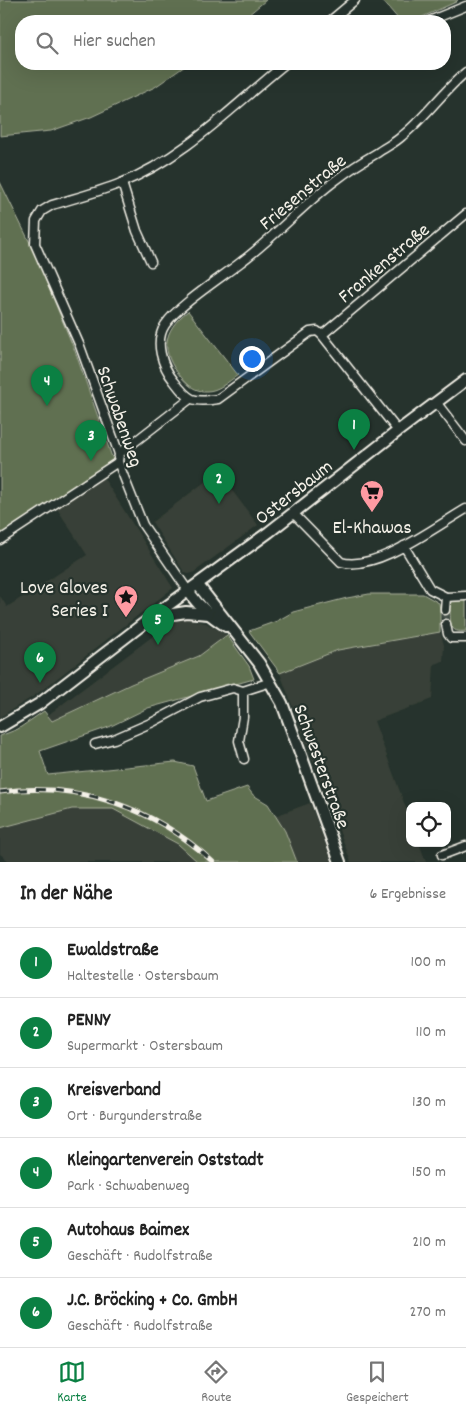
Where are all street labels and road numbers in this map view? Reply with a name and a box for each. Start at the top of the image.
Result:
street label: Friesenstraße [254,148,354,238]
street label: Frankenstraße [333,217,437,311]
street label: Schwabenweg [88,363,149,471]
street label: Ostersbaum [250,454,340,533]
street label: Schwesterstraße [285,701,356,833]

